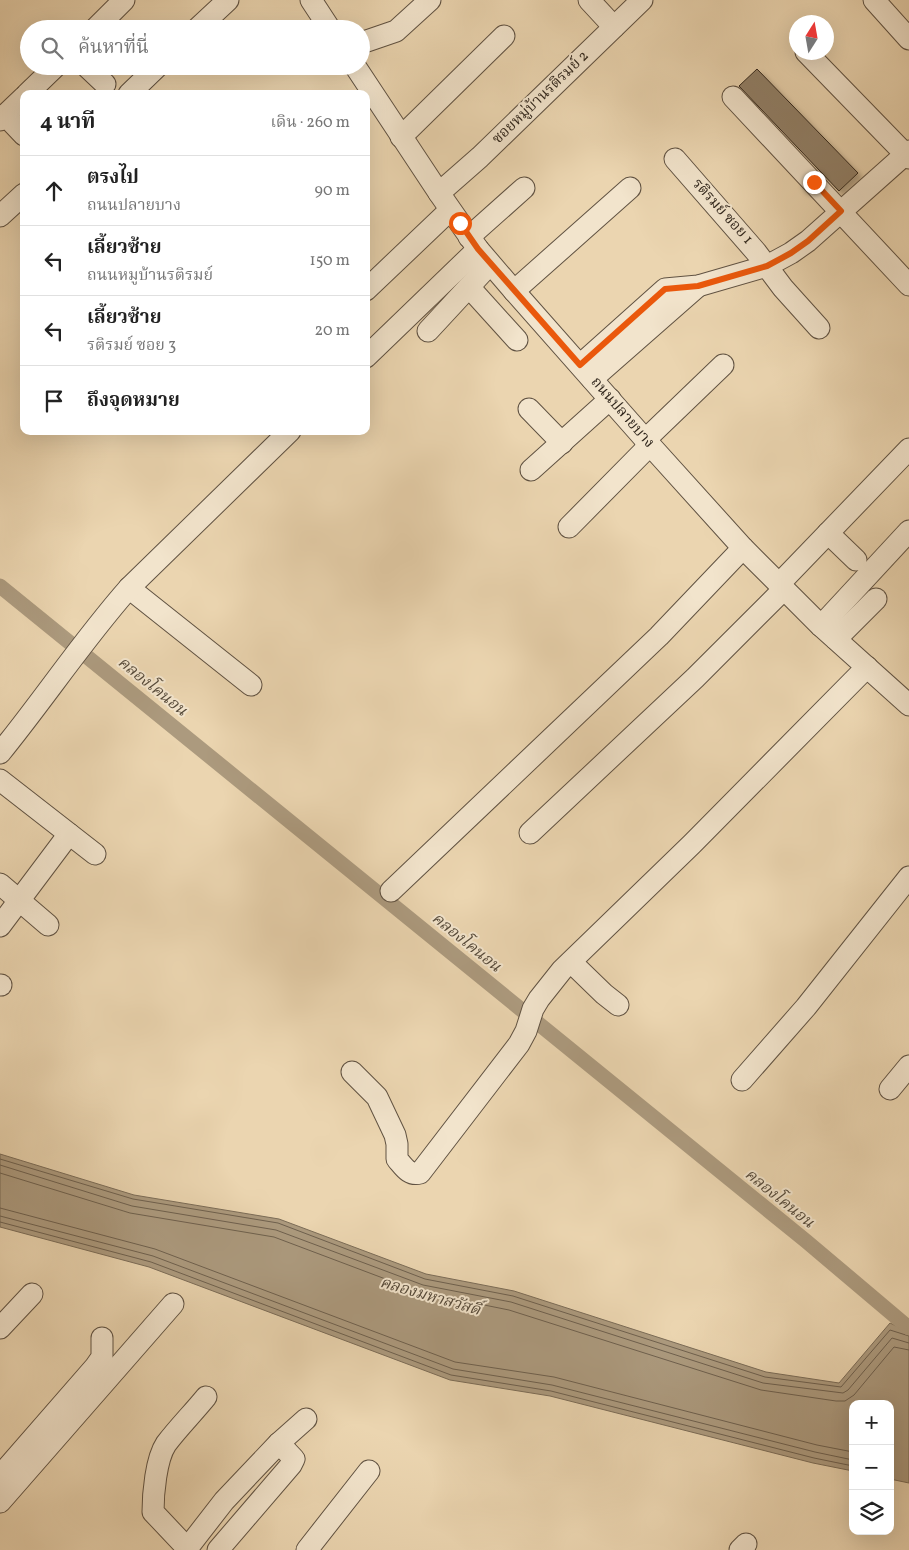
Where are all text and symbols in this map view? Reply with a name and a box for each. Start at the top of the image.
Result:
north arrow [789,15,834,60]
search box [20,20,370,75]
icon: search [38,34,66,62]
text: ค้นหาที่นี่ [78,35,149,61]
street label: ซอยหมู่บ้านรติรมย์ 2 [487,46,594,150]
text: 4 นาที [40,108,95,137]
text: เดิน · 260 m [271,112,350,134]
text: ตรงไป [87,165,139,191]
route end [803,171,826,194]
street label: รติรมย์ ซอย 1 [687,174,758,249]
icon: ahead [40,177,68,205]
text: 90 m [314,180,350,202]
text: ถนนปลายบาง [87,195,181,217]
route start [449,212,472,235]
text: เลี้ยวซ้าย [87,235,161,261]
icon: left [40,247,68,275]
text: 150 m [309,250,350,272]
text: ถนนหมูบ้านรติรมย์ [87,265,213,287]
text: เลี้ยวซ้าย [87,305,161,331]
icon: left [40,317,68,345]
text: 20 m [315,320,350,342]
text: รติรมย์ ซอย 3 [87,335,176,357]
street label: ถนนปลายบาง [585,373,659,453]
icon: arrive [40,387,68,415]
text: ถึงจุดหมาย [87,388,180,414]
water label: คลองโคนอน [113,651,193,722]
water label: คลองโคนอน [427,907,507,978]
water label: คลองโคนอน [740,1163,820,1234]
water label: คลองมหาสวัสดิ์ [377,1271,488,1323]
map controls [849,1400,894,1535]
button: + [849,1400,894,1445]
button: − [849,1445,894,1490]
button: layers [849,1490,894,1535]

